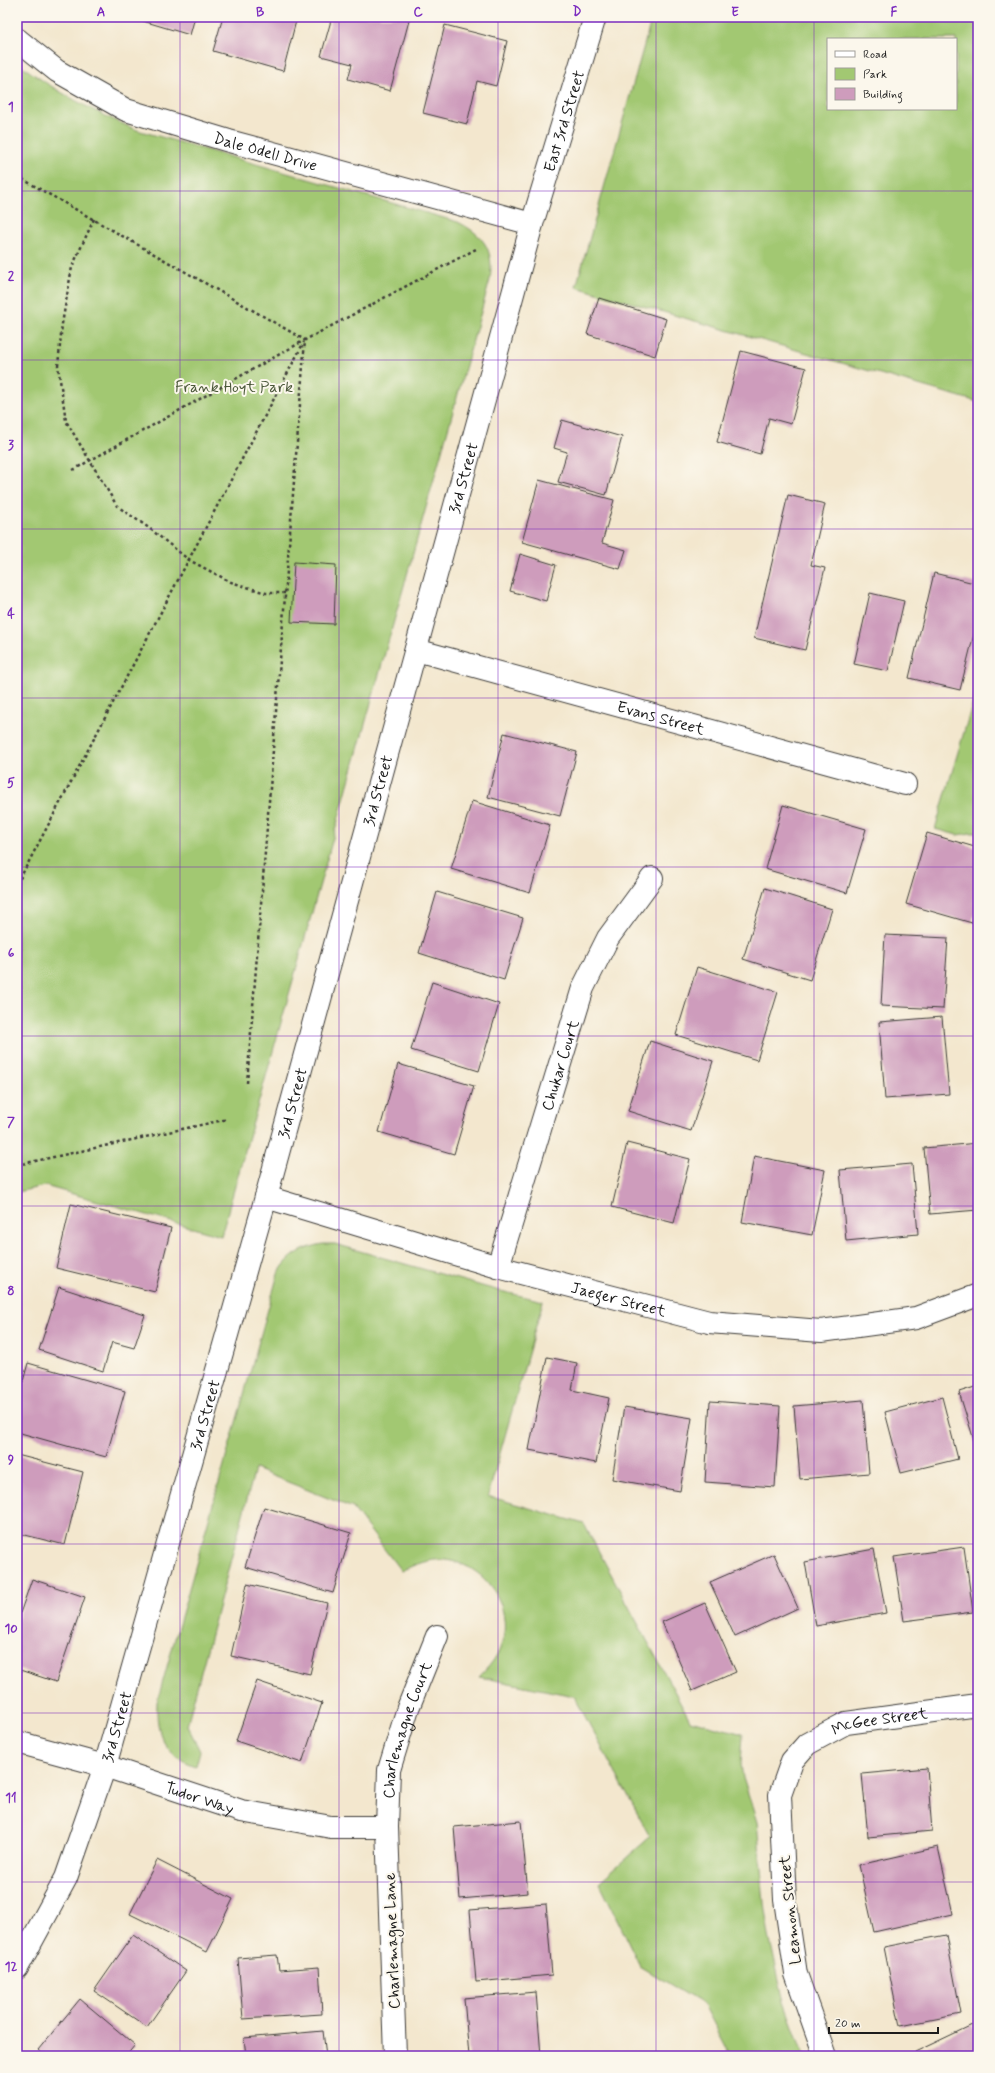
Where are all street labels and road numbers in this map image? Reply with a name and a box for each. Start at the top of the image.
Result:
street label: East 3rd Street [539,67,590,175]
street label: Dale Odell Drive [211,128,320,177]
street label: 3rd Street [444,440,484,516]
street label: Evans Street [614,697,707,741]
street label: 3rd Street [359,752,398,829]
street label: Chukar Court [537,1017,585,1114]
street label: 3rd Street [273,1065,313,1141]
street label: Jaeger Street [568,1277,669,1322]
street label: 3rd Street [186,1377,226,1453]
street label: Charlemagne Court [379,1658,438,1799]
street label: 3rd Street [98,1689,138,1765]
street label: McGee Street [828,1703,929,1741]
street label: Tudor Way [162,1778,237,1820]
street label: Leamon Street [774,1854,807,1965]
street label: Charlemagne Lane [380,1872,406,2010]

